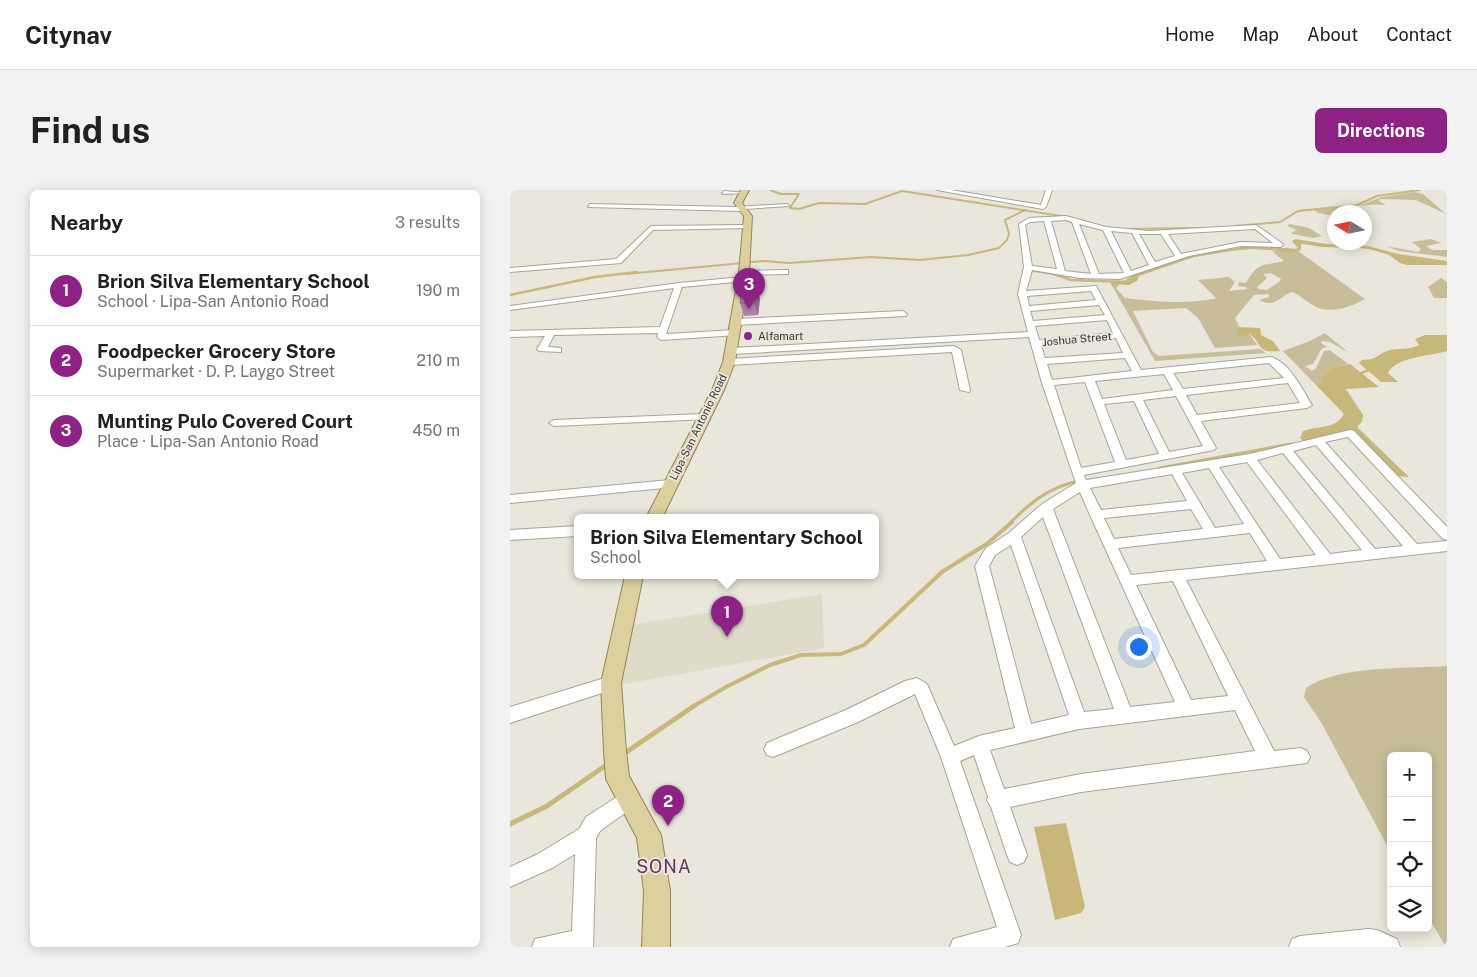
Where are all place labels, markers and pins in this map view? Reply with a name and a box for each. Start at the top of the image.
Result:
pin: 3 [733,268,765,309]
marker: Alfamart [742,330,754,342]
place label: Alfamart [758,330,803,342]
pin: 1 [711,596,743,637]
pin: 2 [652,785,684,826]

